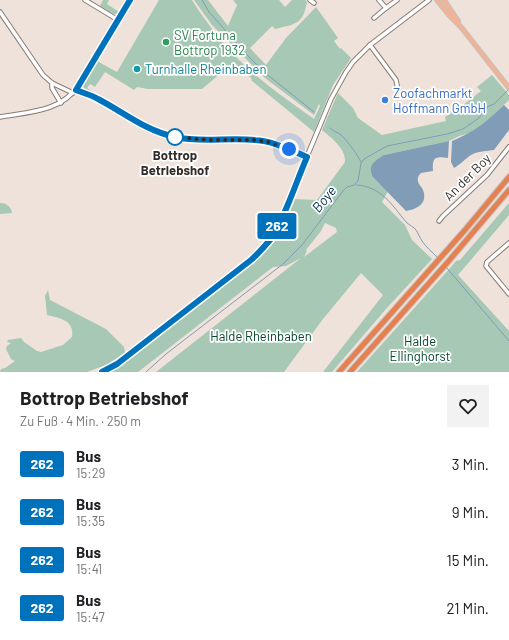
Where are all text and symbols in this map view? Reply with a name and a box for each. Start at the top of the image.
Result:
place label: SV Fortuna Bottrop 1932 [174,27,245,58]
marker: SV Fortuna Bottrop 1932 [161,37,171,47]
place label: Turnhalle Rheinbaben [145,61,267,77]
marker: Turnhalle Rheinbaben [132,64,142,74]
place label: Zoofachmarkt Hoffmann GmbH [393,85,486,116]
marker: Zoofachmarkt Hoffmann GmbH [380,95,390,105]
marker: Bottrop Betriebshof [166,128,184,146]
your location [279,139,299,159]
place label: Bottrop Betriebshof [141,147,209,178]
street label: An der Boy [440,150,494,204]
water label: Boye [308,182,339,215]
line badge: 262 [254,213,300,239]
text: 262 [265,217,289,234]
park label: Halde Rheinbaben [210,328,312,344]
park label: Halde Ellinghorst [390,333,450,364]
button: heart [447,385,489,427]
text: Bottrop Betriebshof [20,386,189,409]
text: Zu Fuß · 4 Min. · 250 m [20,413,141,429]
text: Bus [76,447,101,465]
text: 262 [30,455,54,472]
text: 3 Min. [452,455,489,473]
text: 15:29 [76,465,105,481]
text: Bus [76,495,101,513]
text: 262 [30,503,54,520]
text: 9 Min. [452,503,489,521]
text: 15:35 [76,513,105,529]
text: Bus [76,543,101,561]
text: 262 [30,551,54,568]
text: 15 Min. [447,551,489,569]
text: 15:41 [76,561,102,577]
text: Bus [76,591,101,609]
text: 262 [30,599,54,616]
text: 21 Min. [446,599,489,617]
text: 15:47 [76,609,105,625]

